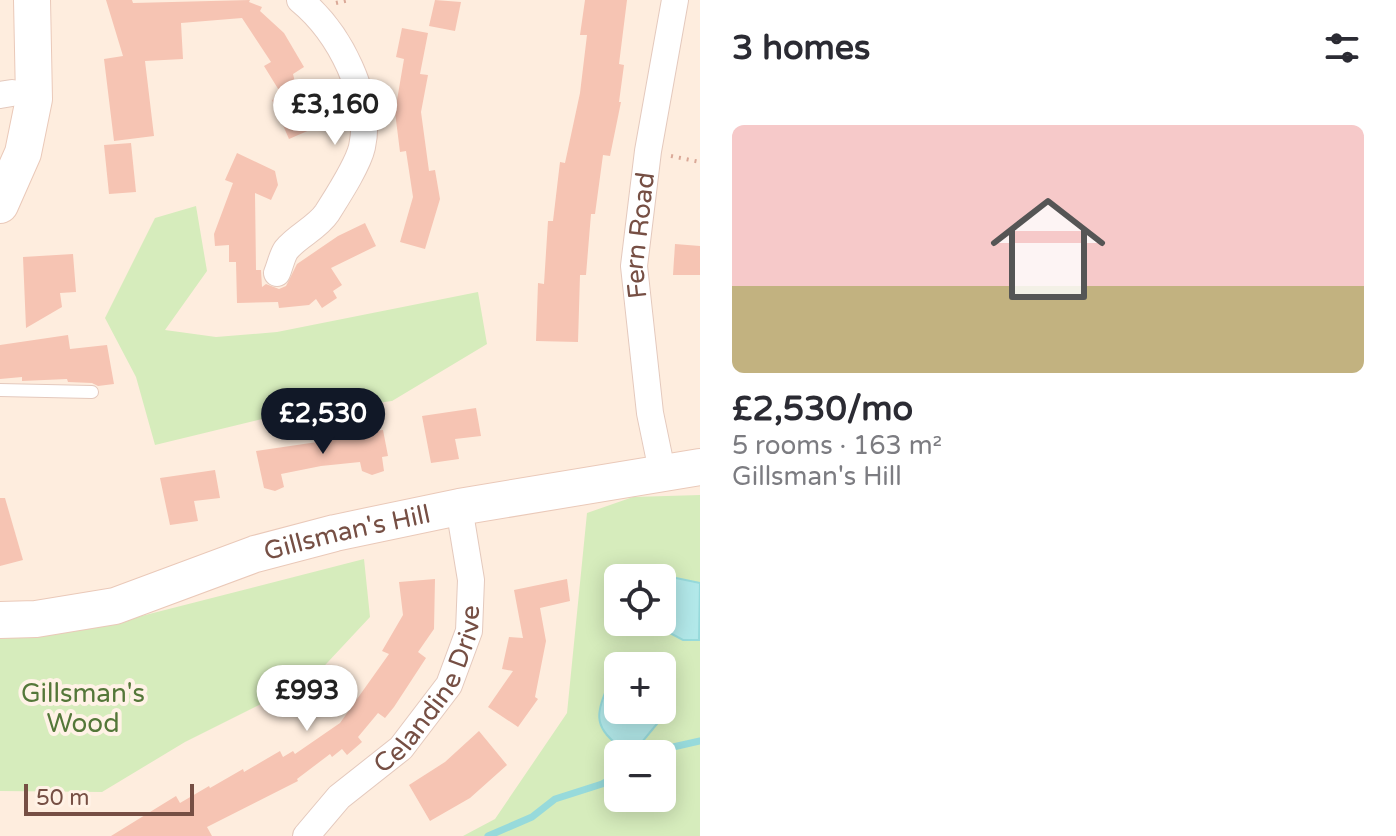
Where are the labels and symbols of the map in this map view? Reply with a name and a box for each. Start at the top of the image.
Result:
pin: £3,160 [270,79,400,147]
street label: Fern Road [618,170,661,300]
pin: £2,530 [258,388,388,456]
street label: Gillsman's Hill [260,498,433,567]
street label: Celandine Drive [367,605,486,779]
pin: £993 [260,665,354,733]
park label: Gillsman's Wood [21,678,145,739]
scale bar [24,780,194,816]

